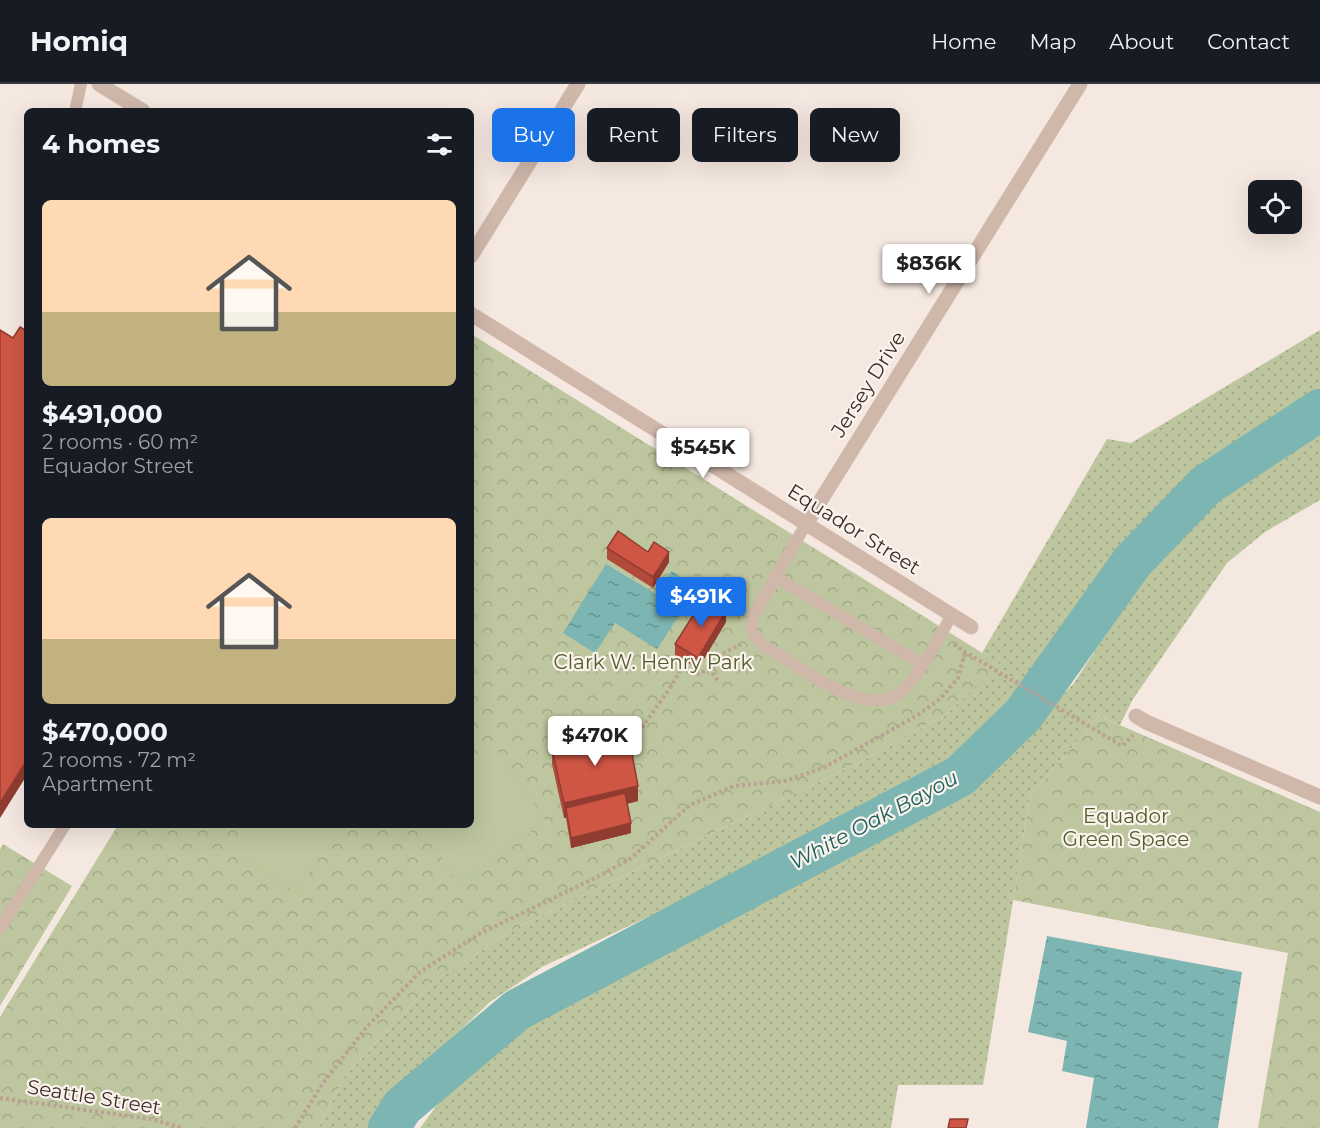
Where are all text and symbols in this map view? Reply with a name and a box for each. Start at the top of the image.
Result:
text: Homiq [30,24,128,58]
text: Home [931,29,996,54]
text: Map [1029,29,1076,54]
text: About [1109,29,1174,54]
text: Contact [1207,29,1290,54]
chip: Buy [492,108,575,162]
chip: Rent [587,108,680,162]
chip: Filters [692,108,798,162]
chip: New [810,108,900,162]
text: 4 homes [42,128,160,160]
icon: filters [423,128,456,161]
map controls [1248,180,1302,234]
button: locate [1248,180,1302,234]
icon: home [195,239,303,347]
pin: $836K [887,244,971,295]
text: $836K [896,251,962,275]
street label: Jersey Drive [825,327,910,442]
text: $491,000 [42,398,163,430]
pin: $545K [661,428,745,479]
text: 2 rooms · 60 m² [42,430,198,454]
text: $545K [670,435,736,459]
text: Equador Street [42,454,194,478]
street label: Equador Street [783,479,925,579]
icon: home [195,557,303,665]
pin: $491K [659,577,743,628]
text: $491K [670,584,732,608]
park label: Clark W. Henry Park [554,650,752,674]
text: $470,000 [42,716,168,748]
pin: $470K [553,716,637,767]
text: $470K [562,723,628,747]
text: 2 rooms · 72 m² [42,748,196,772]
water label: White Oak Bayou [785,765,962,874]
text: Apartment [42,772,153,796]
park label: Equador Green Space [1063,804,1189,851]
street label: Seattle Street [25,1075,163,1119]

